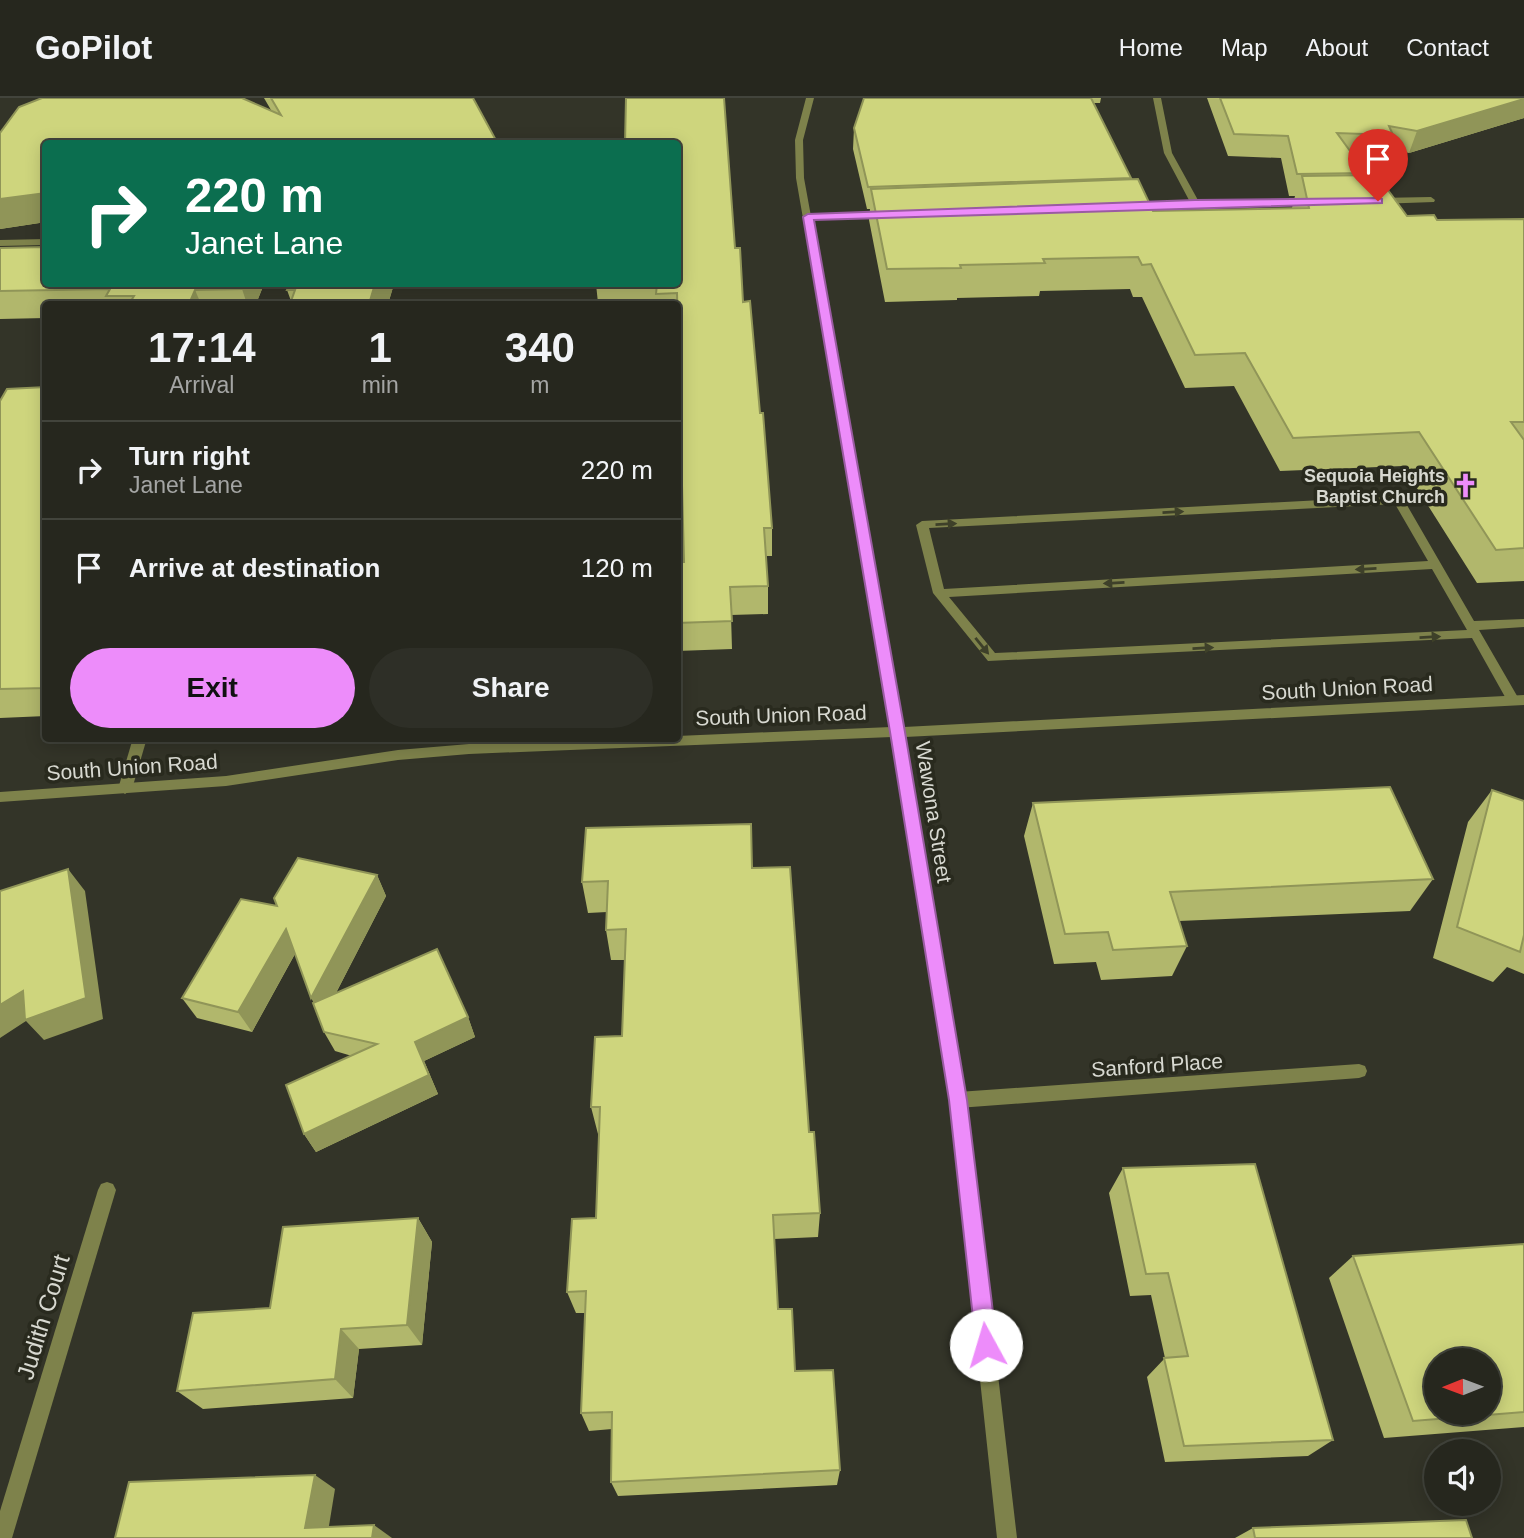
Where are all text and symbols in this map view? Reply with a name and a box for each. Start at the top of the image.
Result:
text: GoPilot [35,29,152,66]
text: Home [1119,34,1183,61]
text: Map [1221,34,1268,61]
text: About [1306,34,1368,61]
text: Contact [1406,34,1489,61]
pin [1348,129,1408,201]
icon: arrive [1359,140,1397,178]
icon: right [70,168,161,259]
text: 220 m [185,168,324,222]
text: Janet Lane [185,225,343,261]
text: 17:14 [148,324,256,371]
text: 1 [368,324,392,371]
text: 340 [505,324,575,371]
text: Arrival [169,372,234,398]
text: min [362,372,399,398]
text: m [530,372,549,398]
text: Turn right [129,441,250,471]
icon: right [70,451,108,489]
text: 220 m [581,455,653,485]
place label: Sequoia Heights Baptist Church [1304,466,1445,507]
text: Janet Lane [129,472,243,498]
church icon: Sequoia Heights Baptist Church [1451,472,1479,500]
one-way arrow [1162,506,1184,517]
one-way arrow [935,518,957,529]
icon: arrive [70,549,108,587]
text: Arrive at destination [129,553,380,583]
text: 120 m [581,553,653,583]
one-way arrow [1354,563,1376,574]
one-way arrow [1103,578,1125,589]
one-way arrow [1420,631,1442,642]
one-way arrow [974,637,989,654]
one-way arrow [1192,642,1214,653]
button: Exit [70,648,355,728]
button: Share [369,648,653,728]
street label: South Union Road [1261,672,1433,704]
street label: South Union Road [695,701,867,729]
street label: Wawona Street [911,740,957,884]
street label: South Union Road [46,750,218,784]
street label: Sanford Place [1090,1049,1224,1081]
street label: Judith Court [11,1251,75,1383]
position arrow [949,1308,1023,1382]
north arrow [1424,1348,1502,1424]
map controls [1424,1348,1501,1516]
button: sound [1424,1439,1501,1516]

